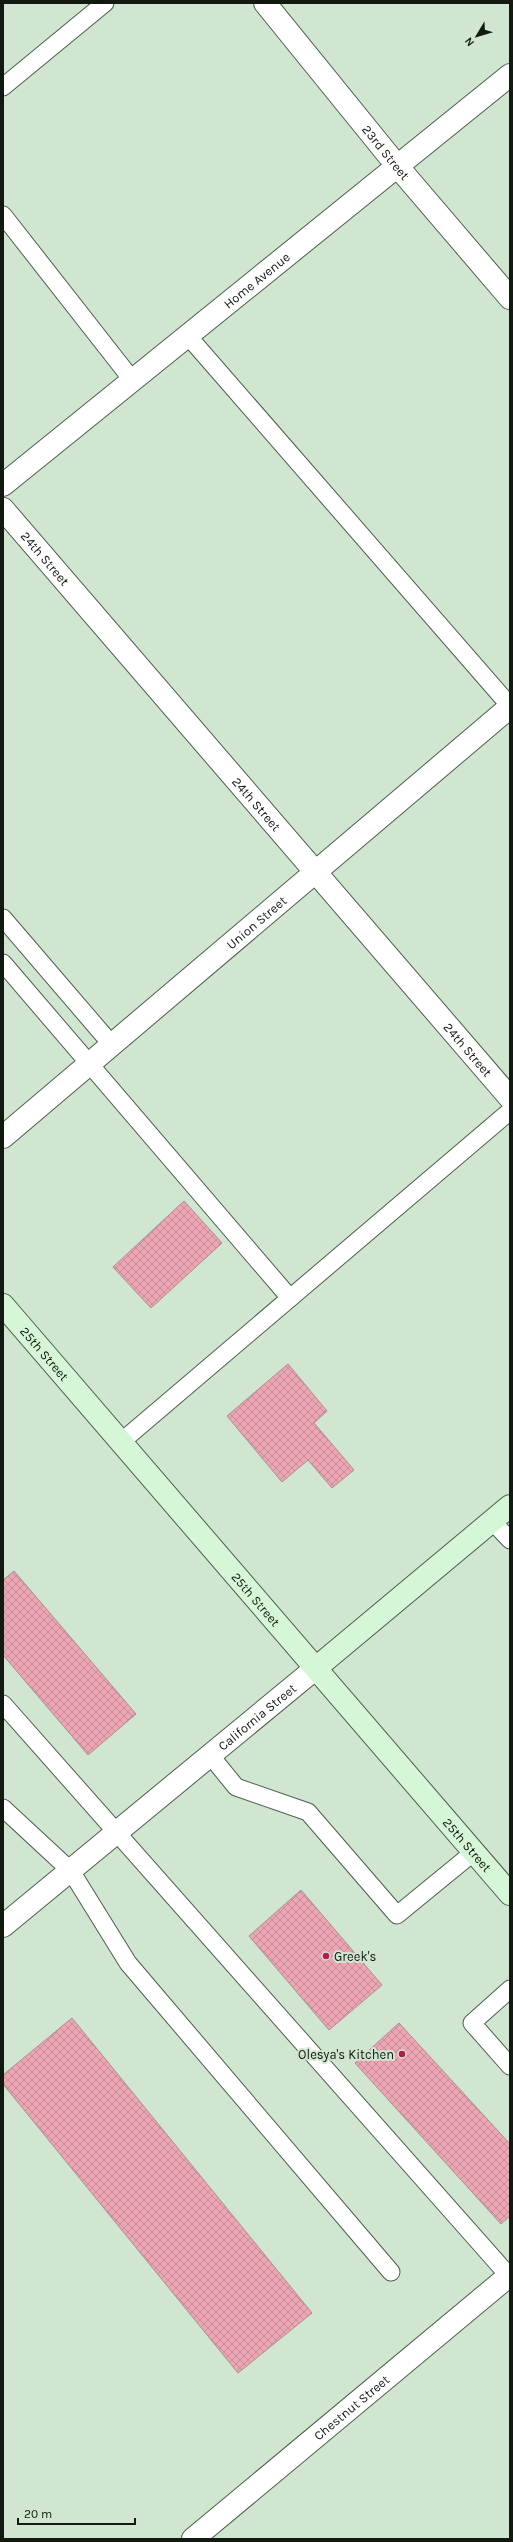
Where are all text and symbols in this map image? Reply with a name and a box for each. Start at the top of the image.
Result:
north arrow [457,16,497,56]
text: N [462,35,477,49]
street label: 23rd Street [359,122,413,183]
street label: Home Avenue [221,249,293,312]
street label: 24th Street [18,529,72,589]
street label: 24th Street [229,774,284,834]
street label: Union Street [223,893,290,952]
street label: 24th Street [440,1020,495,1080]
street label: 25th Street [17,1324,72,1384]
street label: 25th Street [228,1569,283,1630]
street label: California Street [215,1681,299,1754]
street label: 25th Street [440,1815,495,1875]
place label: Greek's [334,1949,377,1964]
marker: Greek's [321,1951,331,1961]
place label: Olesya's Kitchen [298,2047,394,2062]
marker: Olesya's Kitchen [397,2049,407,2059]
street label: Chestnut Street [311,2372,392,2443]
scale bar [18,2500,135,2526]
text: 20 m [24,2507,52,2521]

